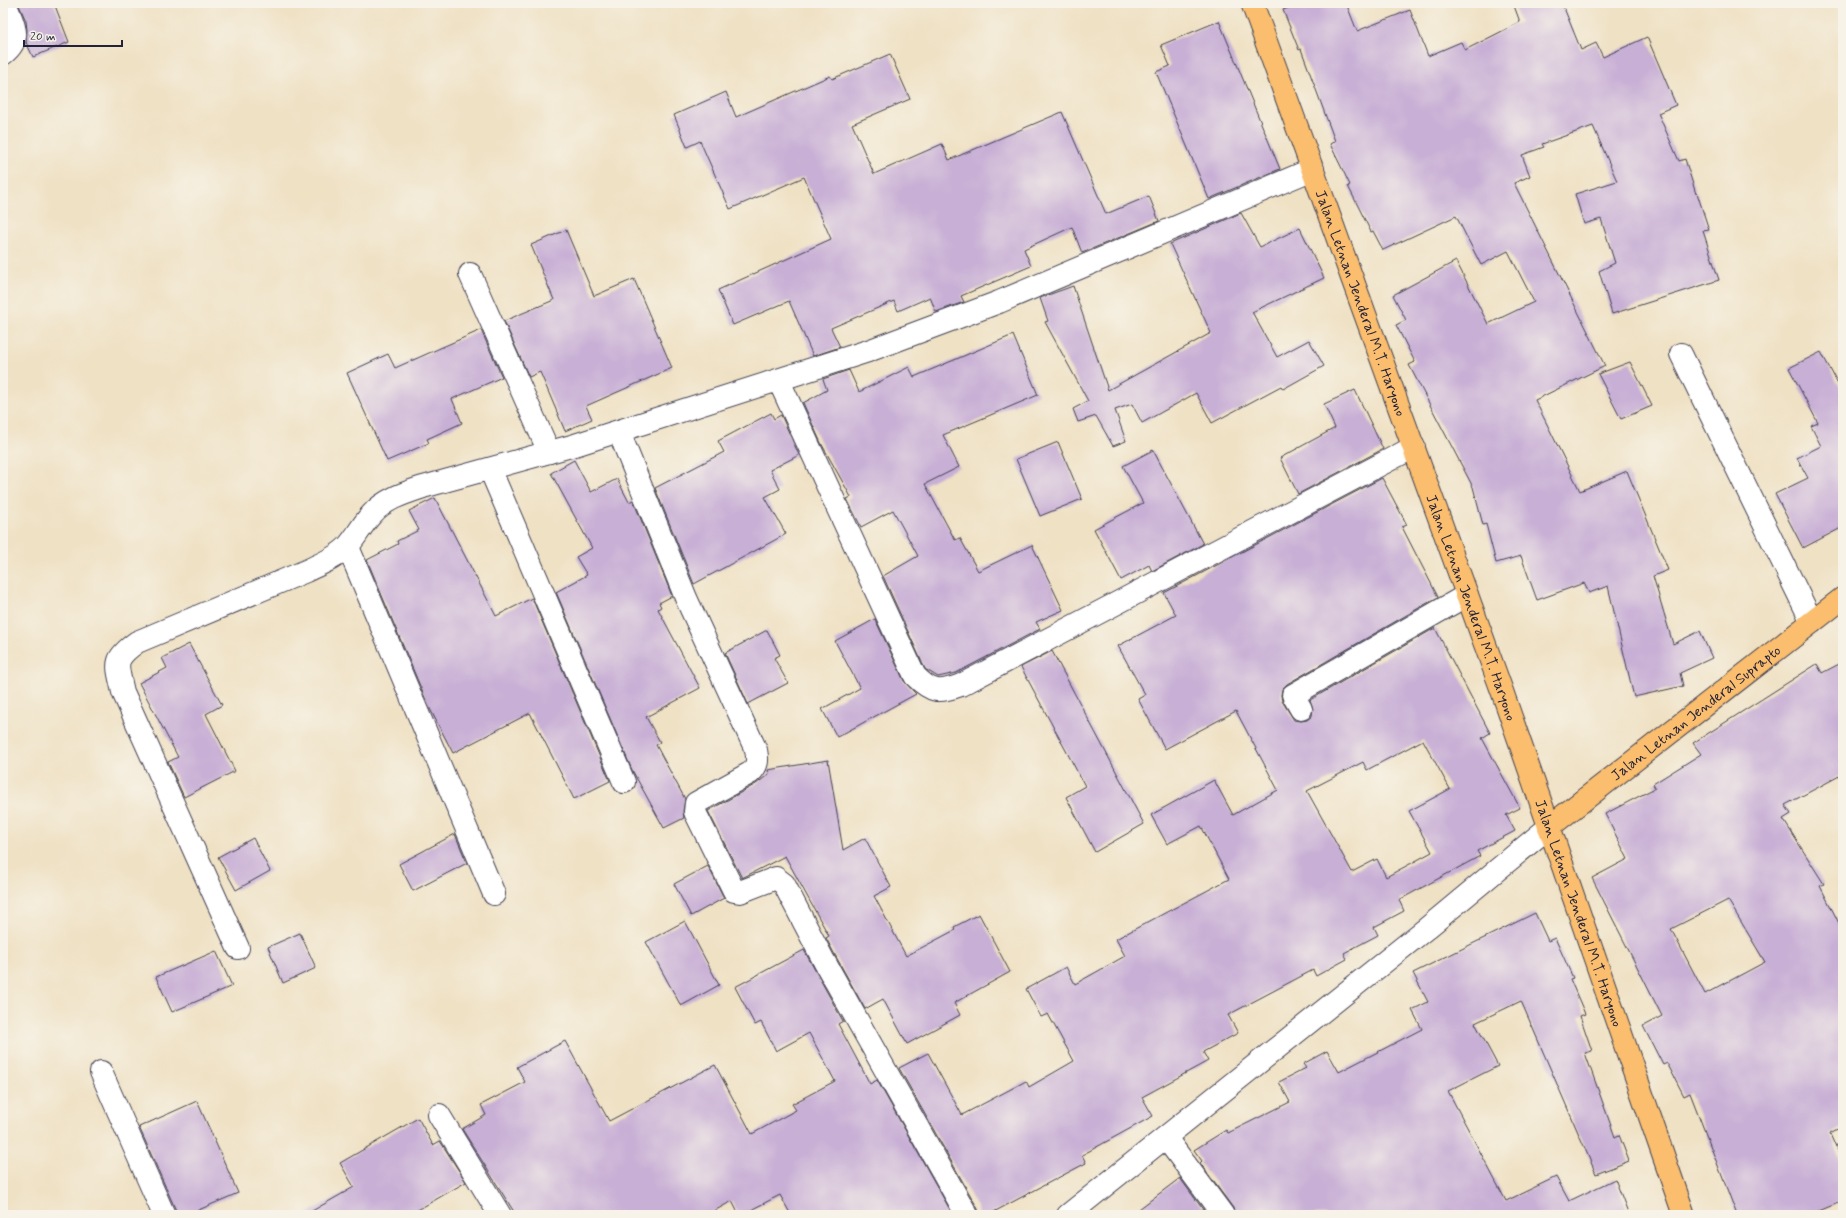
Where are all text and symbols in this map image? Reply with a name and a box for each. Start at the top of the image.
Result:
scale bar [24,22,122,48]
text: 20 m [30,29,56,45]
street label: Jalan Letnan Jenderal M.T. Haryono [1310,187,1410,419]
street label: Jalan Letnan Jenderal M.T. Haryono [1420,492,1521,724]
street label: Jalan Letnan Jenderal Suprapto [1607,641,1786,786]
street label: Jalan Letnan Jenderal M.T. Haryono [1529,797,1627,1030]

